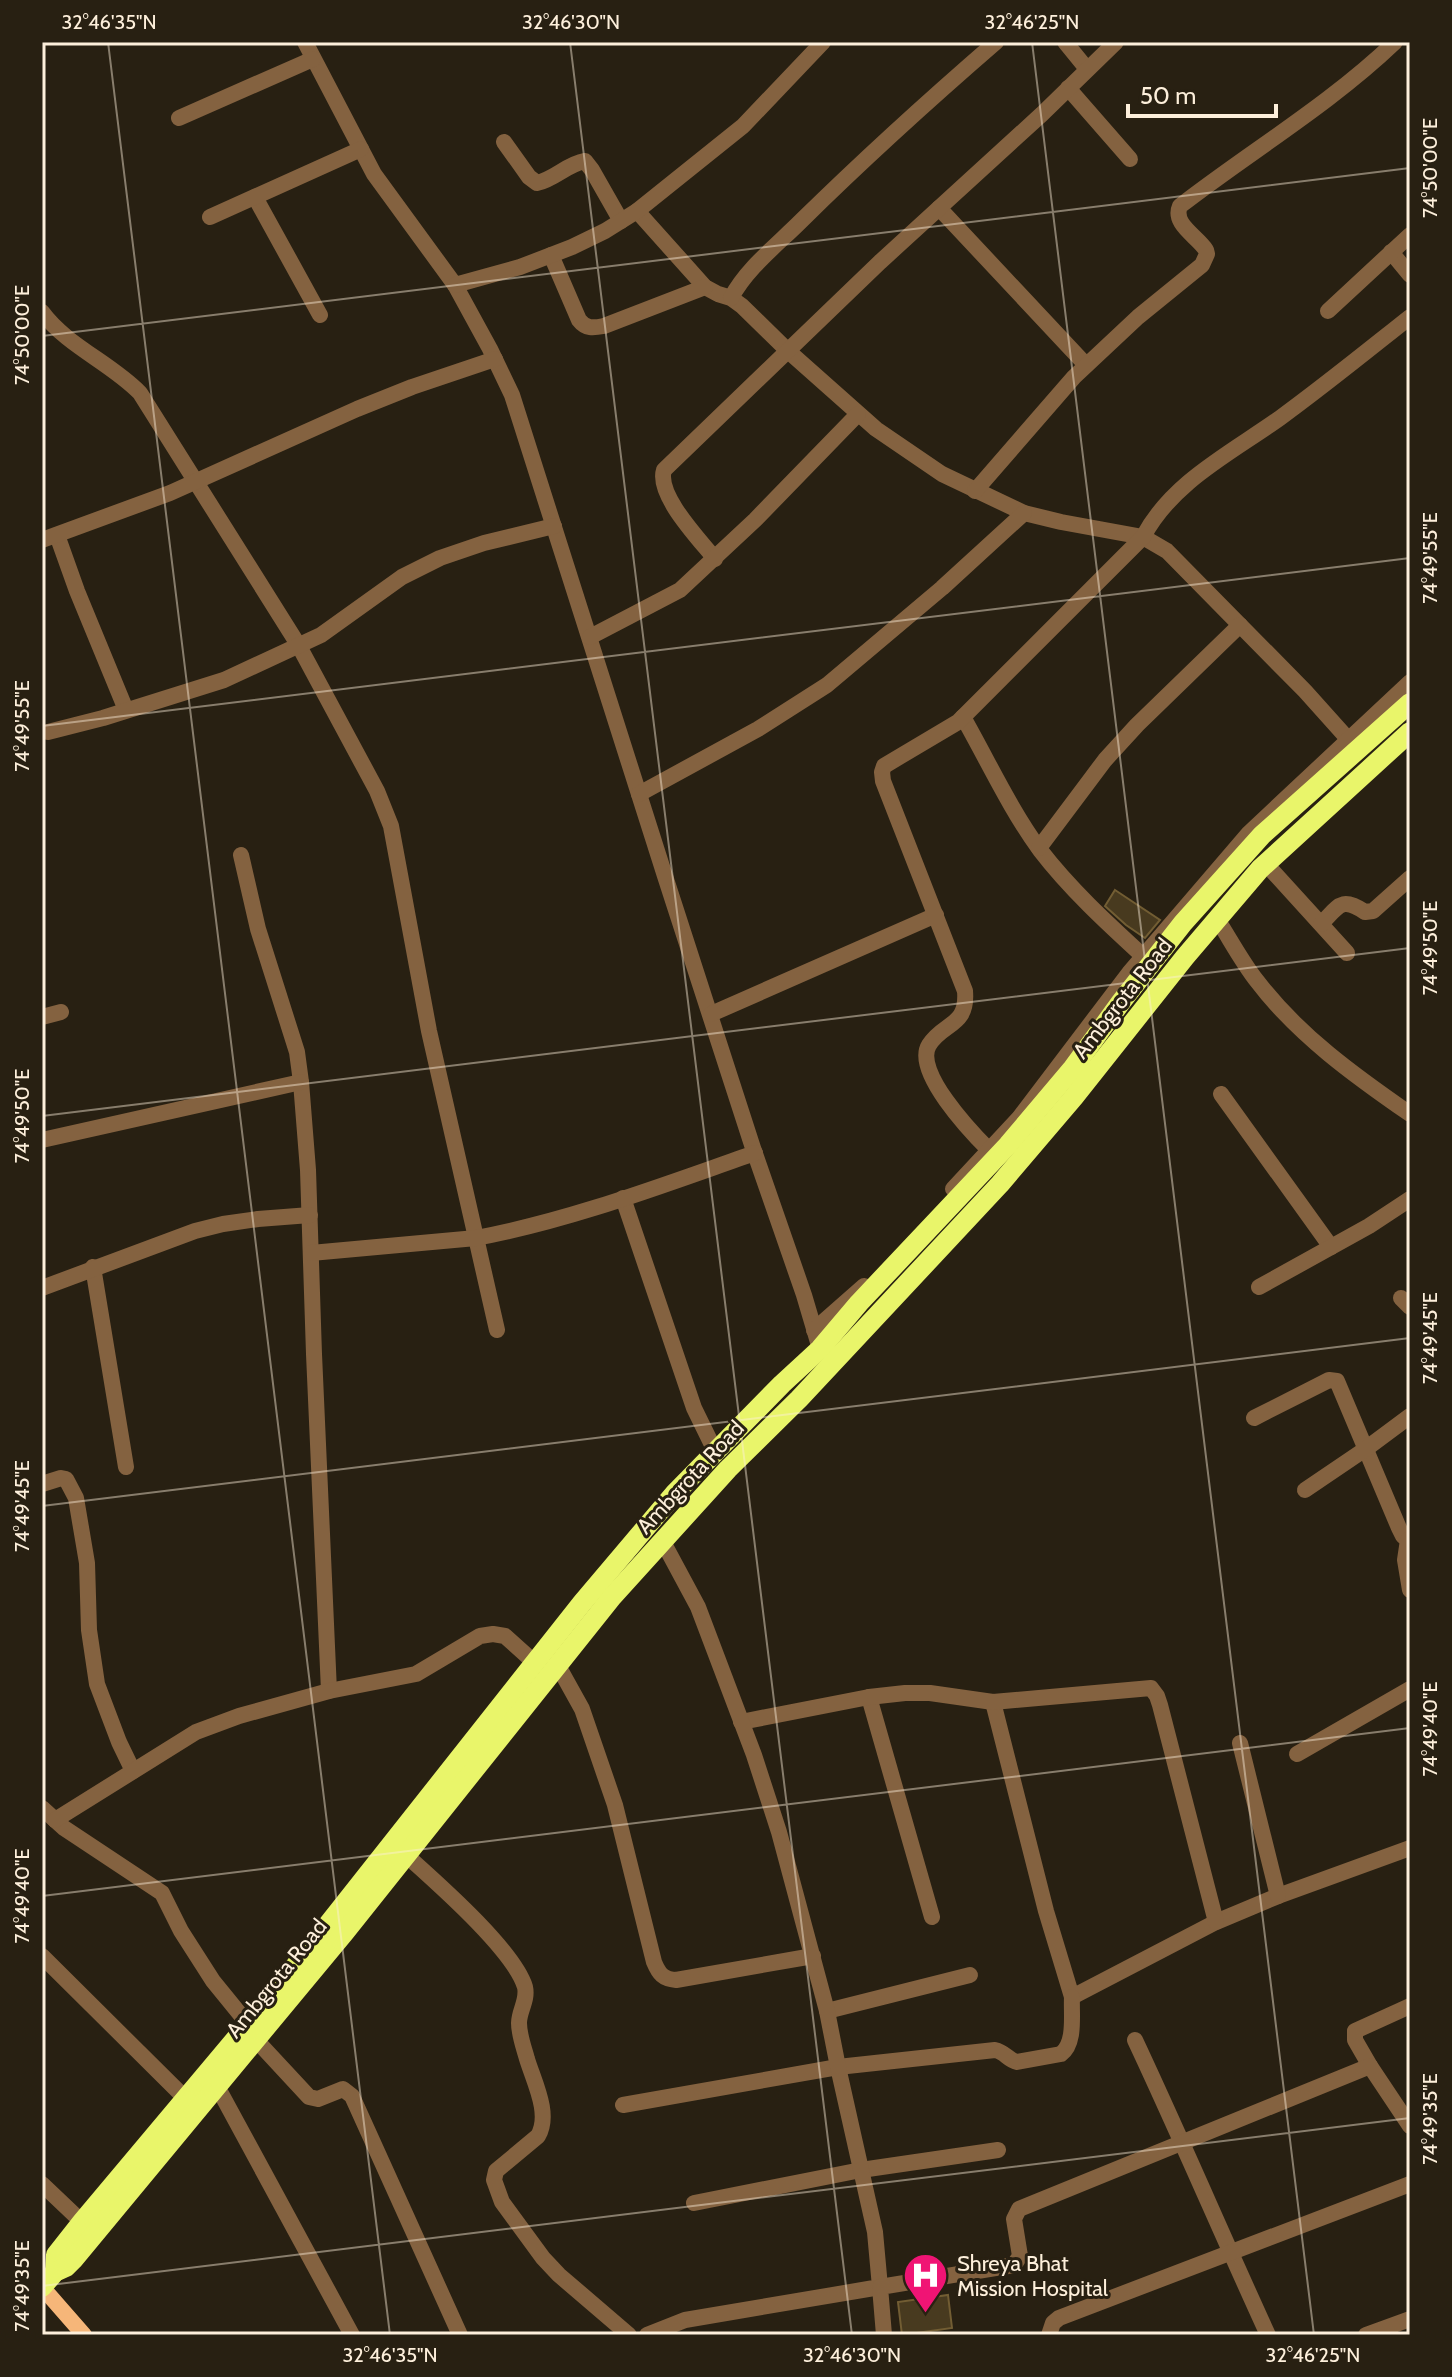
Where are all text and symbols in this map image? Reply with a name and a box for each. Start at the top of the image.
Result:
text: 32°46'35"N [61,10,157,34]
text: 32°46'30"N [522,10,620,34]
text: 32°46'25"N [985,10,1079,34]
scale bar [1128,68,1276,118]
text: 50 m [1140,81,1196,110]
text: 74°50'00"E [1418,118,1442,218]
text: 74°50'00"E [10,285,34,385]
text: 74°49'55"E [1418,512,1442,604]
text: 74°49'55"E [10,680,34,772]
text: 74°49'50"E [1418,901,1442,995]
street label: Ambgrota Road [1067,933,1178,1064]
text: 74°49'50"E [10,1069,34,1163]
text: 74°49'45"E [1418,1292,1442,1384]
street label: Ambgrota Road [631,1415,750,1540]
text: 74°49'45"E [10,1460,34,1552]
text: 74°49'40"E [1418,1682,1442,1777]
text: 74°49'40"E [10,1849,34,1944]
street label: Ambgrota Road [220,1913,333,2043]
text: 74°49'35"E [1418,2073,1442,2165]
text: 74°49'35"E [10,2240,34,2332]
place label: Shreya Bhat Mission Hospital [957,2250,1109,2302]
hospital icon: Shreya Bhat Mission Hospital [902,2252,950,2315]
text: 32°46'35"N [342,2343,438,2367]
text: 32°46'30"N [803,2343,901,2367]
text: 32°46'25"N [1266,2343,1360,2367]

